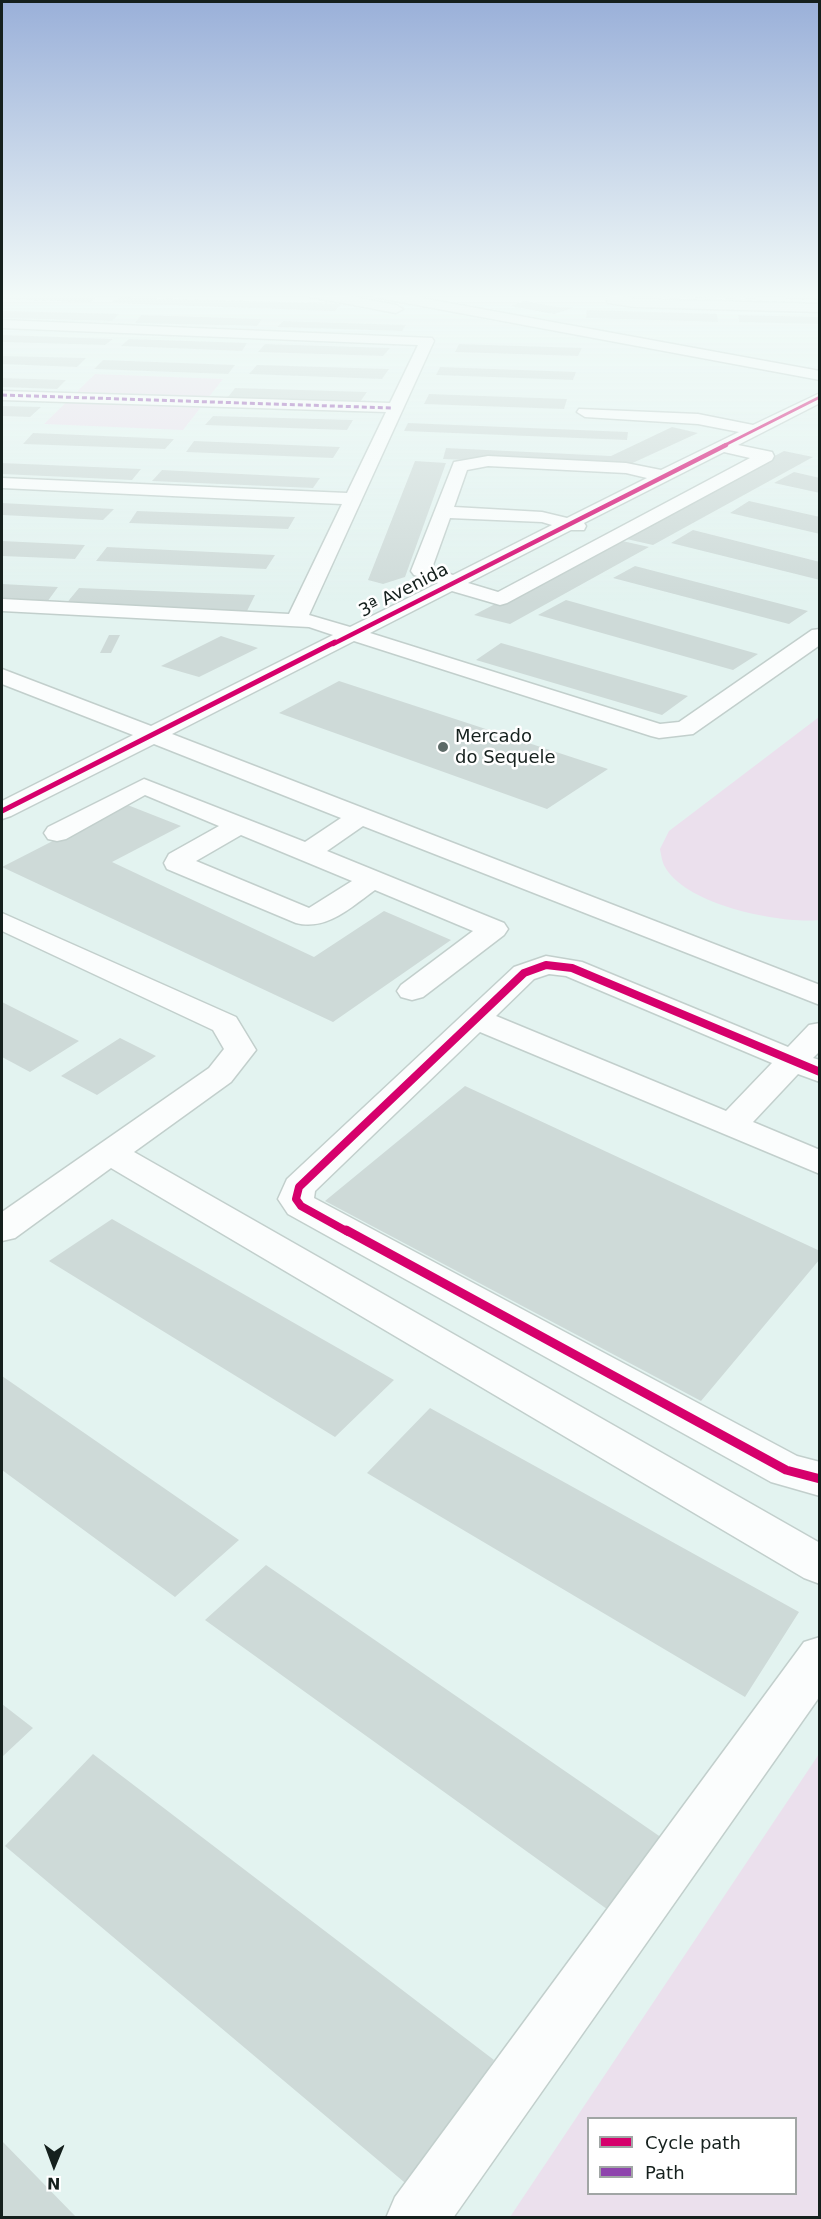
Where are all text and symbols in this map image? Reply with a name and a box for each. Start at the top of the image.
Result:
street label: 3ª Avenida [356,559,452,623]
place label: Mercado do Sequele [455,726,556,768]
marker: Mercado do Sequele [436,740,450,754]
legend [587,2117,797,2195]
text: Cycle path [645,2132,741,2153]
north arrow [24,2135,84,2195]
text: Path [645,2162,685,2183]
text: N [47,2174,61,2193]

